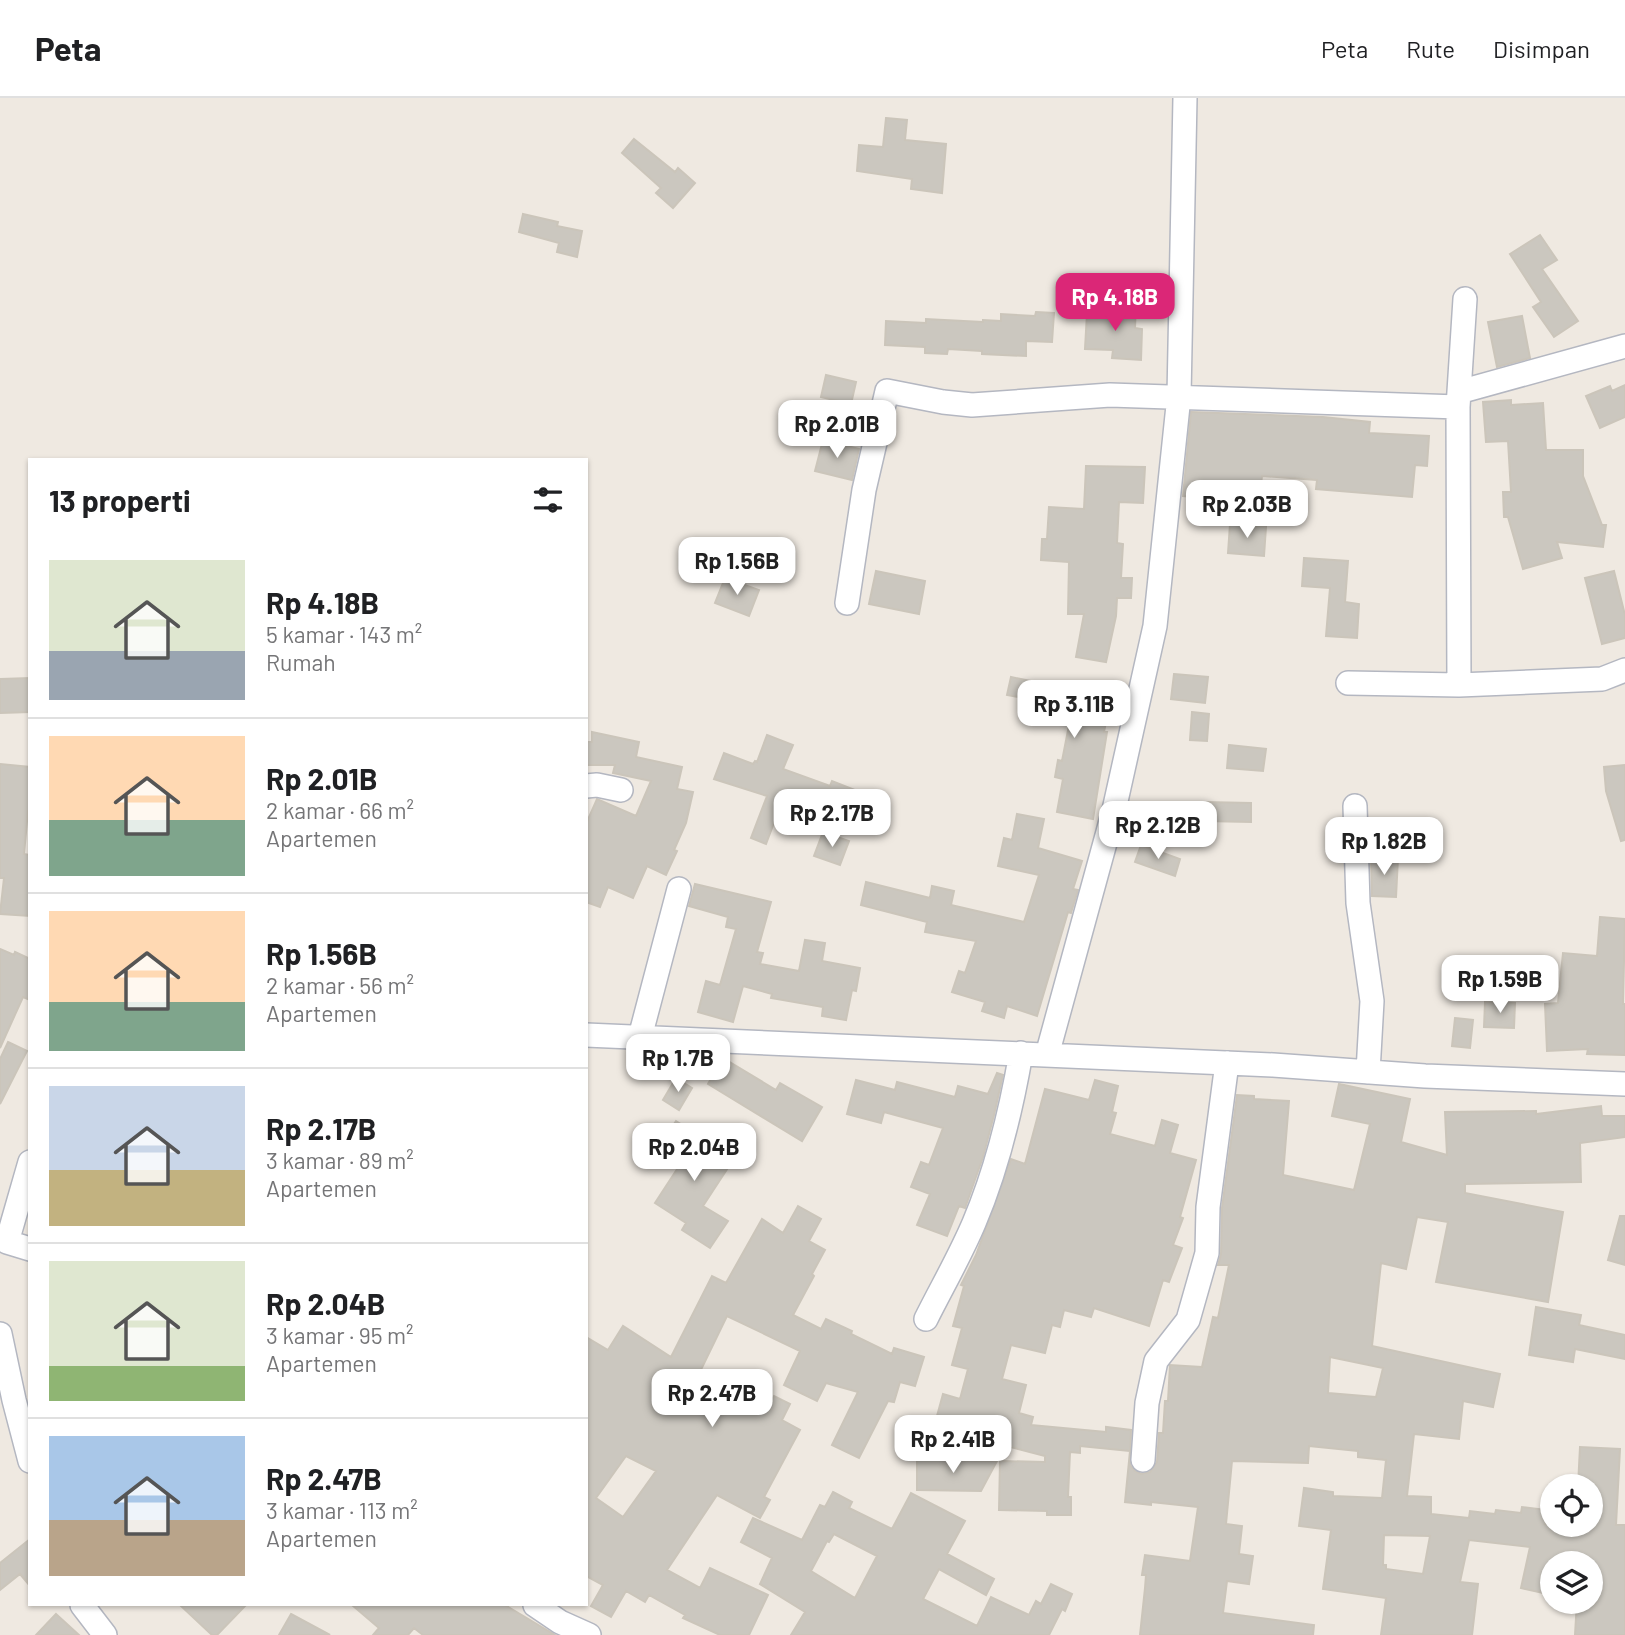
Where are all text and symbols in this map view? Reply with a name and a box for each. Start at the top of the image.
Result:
text: Peta [35,28,101,68]
text: Peta [1321,34,1368,63]
text: Rute [1406,34,1455,63]
text: Disimpan [1493,34,1590,63]
pin: Rp 4.18B [1043,274,1187,333]
text: Rp 4.18B [1072,282,1158,310]
pin: Rp 2.01B [765,400,909,460]
text: Rp 2.01B [794,409,880,437]
pin: Rp 2.03B [1175,480,1319,540]
icon: filters [529,481,567,519]
text: 13 properti [49,482,191,518]
text: Rp 2.03B [1202,489,1292,517]
pin: Rp 1.56B [665,538,809,597]
text: Rp 1.56B [694,546,780,574]
text: Rp 4.18B [266,584,379,620]
icon: home [105,588,189,672]
text: 5 kamar · 143 m² [266,620,422,648]
text: Rumah [266,648,336,676]
pin: Rp 3.11B [1002,680,1146,740]
text: Rp 3.11B [1033,689,1115,717]
text: Rp 2.01B [266,760,378,796]
icon: home [105,764,189,848]
pin: Rp 2.17B [760,790,904,849]
text: 2 kamar · 66 m² [266,796,414,824]
text: Rp 2.17B [790,798,874,826]
pin: Rp 2.12B [1086,802,1230,861]
text: Rp 2.12B [1115,810,1201,838]
pin: Rp 1.82B [1312,818,1456,877]
text: Apartemen [266,824,377,852]
text: Rp 1.82B [1341,826,1427,854]
text: Rp 1.56B [266,935,377,971]
icon: home [105,939,189,1023]
pin: Rp 1.59B [1428,956,1572,1015]
text: Rp 1.59B [1457,964,1543,992]
text: 2 kamar · 56 m² [266,971,414,999]
text: Apartemen [266,999,377,1027]
pin: Rp 1.7B [613,1034,743,1094]
text: Rp 1.7B [642,1043,714,1071]
text: Rp 2.17B [266,1110,376,1146]
icon: home [105,1114,189,1198]
pin: Rp 2.04B [622,1124,766,1183]
text: Rp 2.04B [648,1132,740,1160]
text: 3 kamar · 89 m² [266,1146,414,1174]
text: Apartemen [266,1174,377,1202]
text: Rp 2.04B [266,1285,385,1321]
icon: home [105,1289,189,1373]
text: 3 kamar · 95 m² [266,1321,414,1349]
text: Apartemen [266,1349,377,1377]
pin: Rp 2.47B [640,1370,784,1429]
text: Rp 2.47B [668,1378,756,1406]
pin: Rp 2.41B [881,1416,1025,1475]
text: Rp 2.41B [911,1424,996,1452]
text: Rp 2.47B [266,1460,382,1496]
icon: home [105,1464,189,1548]
map controls [1540,1474,1603,1614]
button: locate [1540,1474,1603,1537]
text: 3 kamar · 113 m² [266,1496,418,1524]
text: Apartemen [266,1524,377,1552]
button: layers [1540,1551,1603,1614]

